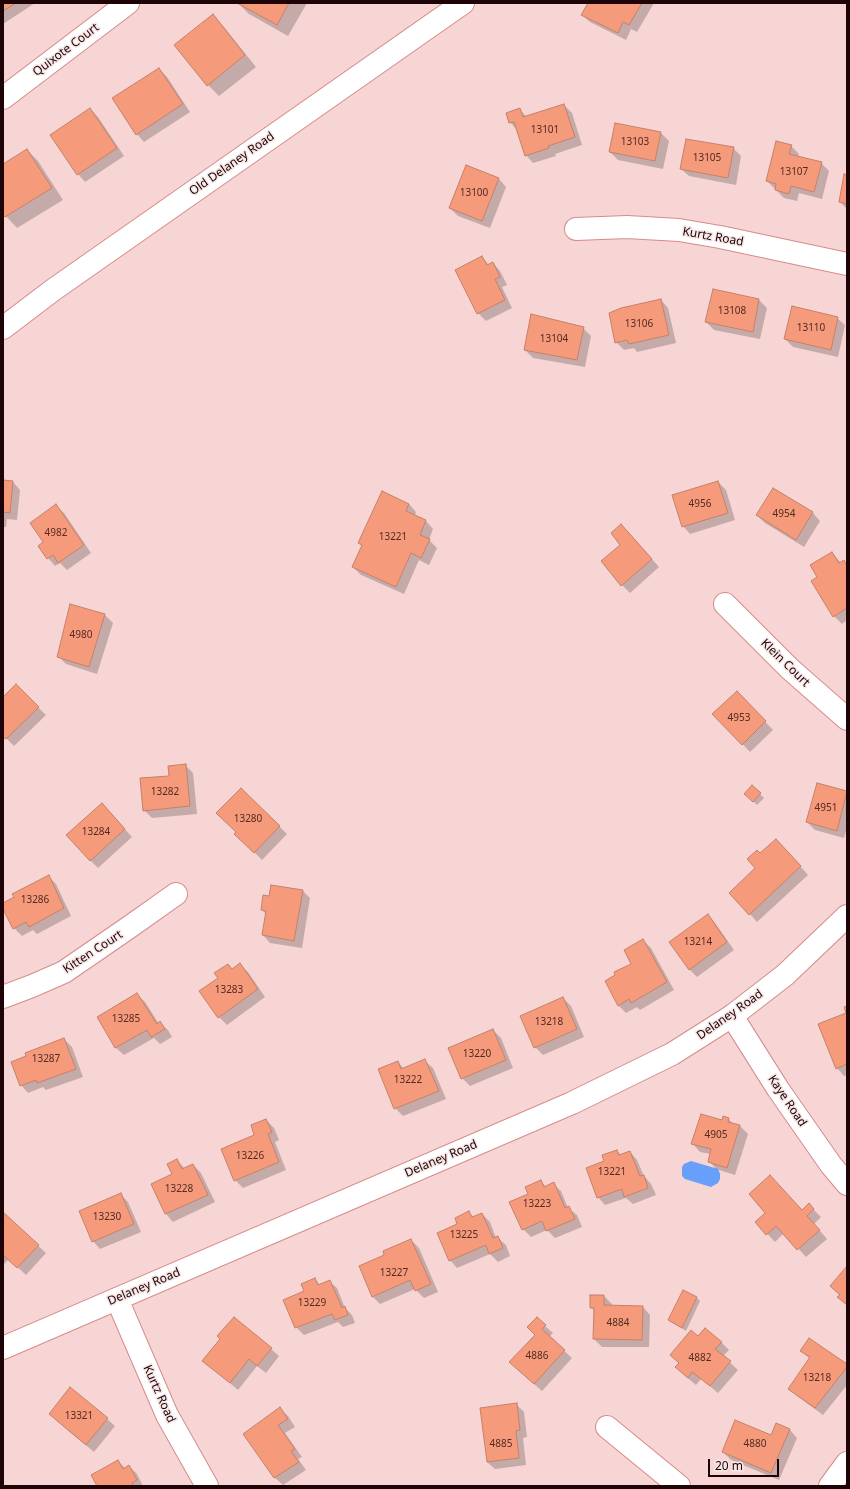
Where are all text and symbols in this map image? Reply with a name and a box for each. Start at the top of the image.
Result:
street label: Quixote Court [30,20,102,80]
house number: 13101 [531,124,559,136]
street label: Old Delaney Road [187,129,277,199]
house number: 13103 [621,136,649,148]
house number: 13105 [693,152,721,164]
house number: 13107 [780,166,808,178]
house number: 13100 [460,187,488,199]
street label: Kurtz Road [681,225,745,249]
house number: 13108 [718,305,746,317]
house number: 13106 [625,318,653,330]
house number: 13110 [797,322,825,334]
house number: 13104 [540,333,568,345]
house number: 4956 [689,498,711,510]
house number: 4954 [773,508,795,520]
house number: 4982 [45,527,67,539]
house number: 13221 [379,531,407,543]
house number: 4980 [70,629,92,641]
street label: Klein Court [758,636,812,690]
house number: 4953 [728,712,750,724]
house number: 13282 [151,786,179,798]
house number: 4951 [815,802,837,814]
house number: 13280 [234,813,262,825]
house number: 13284 [82,826,110,838]
house number: 13286 [21,894,49,906]
street label: Kitten Court [61,927,125,977]
house number: 13214 [684,936,712,948]
house number: 13283 [215,984,243,996]
street label: Delaney Road [694,987,766,1043]
house number: 13285 [112,1013,140,1025]
house number: 13218 [535,1016,563,1028]
house number: 13220 [463,1048,491,1060]
house number: 13287 [32,1053,60,1065]
street label: Kaye Road [765,1073,809,1129]
house number: 13222 [394,1074,422,1086]
house number: 4905 [705,1129,727,1141]
street label: Delaney Road [403,1137,479,1181]
house number: 13226 [236,1150,264,1162]
house number: 13221 [598,1166,626,1178]
house number: 13228 [165,1183,193,1195]
house number: 13223 [523,1198,551,1210]
house number: 13230 [93,1211,121,1223]
house number: 13225 [450,1229,478,1241]
street label: Delaney Road [106,1265,182,1309]
house number: 13227 [380,1267,408,1279]
house number: 13229 [298,1297,326,1309]
house number: 4884 [607,1317,629,1329]
house number: 4886 [526,1350,548,1362]
house number: 4882 [689,1352,711,1364]
street label: Kurtz Road [140,1363,178,1425]
house number: 13218 [803,1372,831,1384]
house number: 13321 [65,1410,93,1422]
house number: 4885 [490,1438,512,1450]
house number: 4880 [744,1438,766,1450]
scale bar [710,1451,781,1477]
text: 20 m [715,1457,743,1474]

